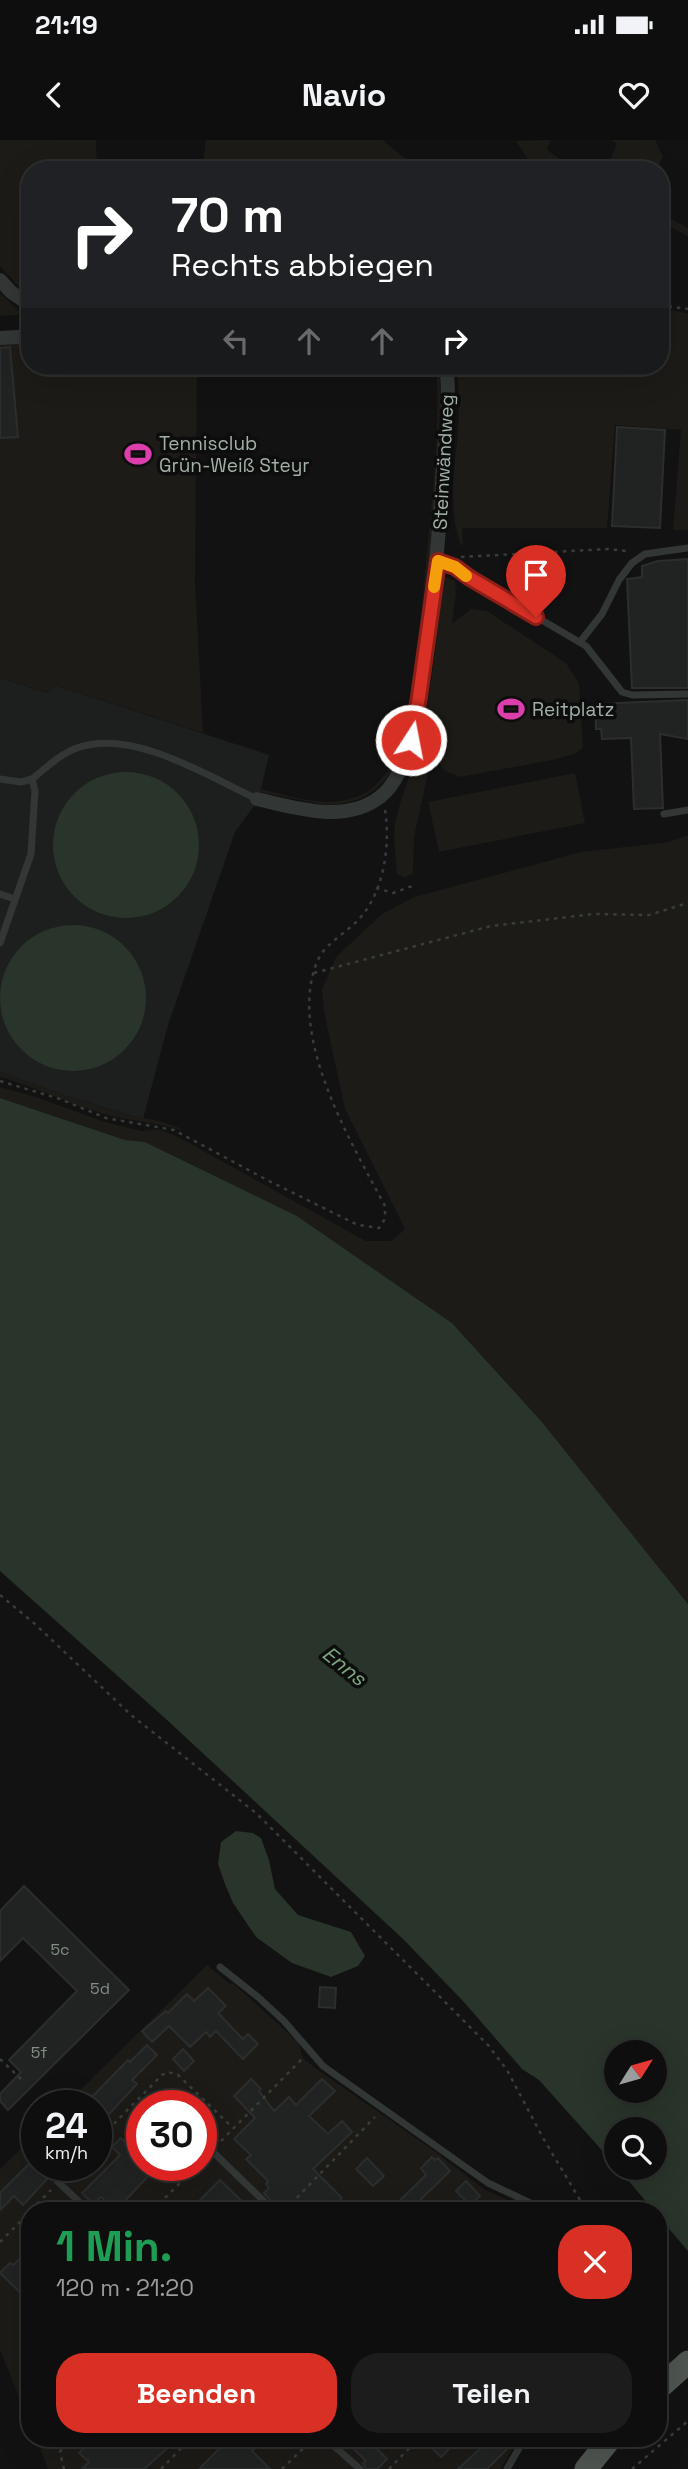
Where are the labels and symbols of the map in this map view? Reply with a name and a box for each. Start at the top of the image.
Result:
street label: Steinwändweg [427,394,460,531]
place label: Tennisclub Grün-Weiß Steyr [159,431,309,478]
sports icon: Tennisclub Grün-Weiß Steyr [123,439,153,469]
pin [506,545,566,617]
sports icon: Reitplatz [496,694,526,724]
place label: Reitplatz [532,697,614,722]
position arrow [374,703,448,777]
water label: Enns [317,1640,372,1692]
house number: 5c [50,1939,70,1960]
house number: 5d [90,1978,110,1999]
north arrow [604,2040,667,2104]
house number: 5f [31,2042,47,2063]
speed limit sign: 30 [126,2090,217,2181]

